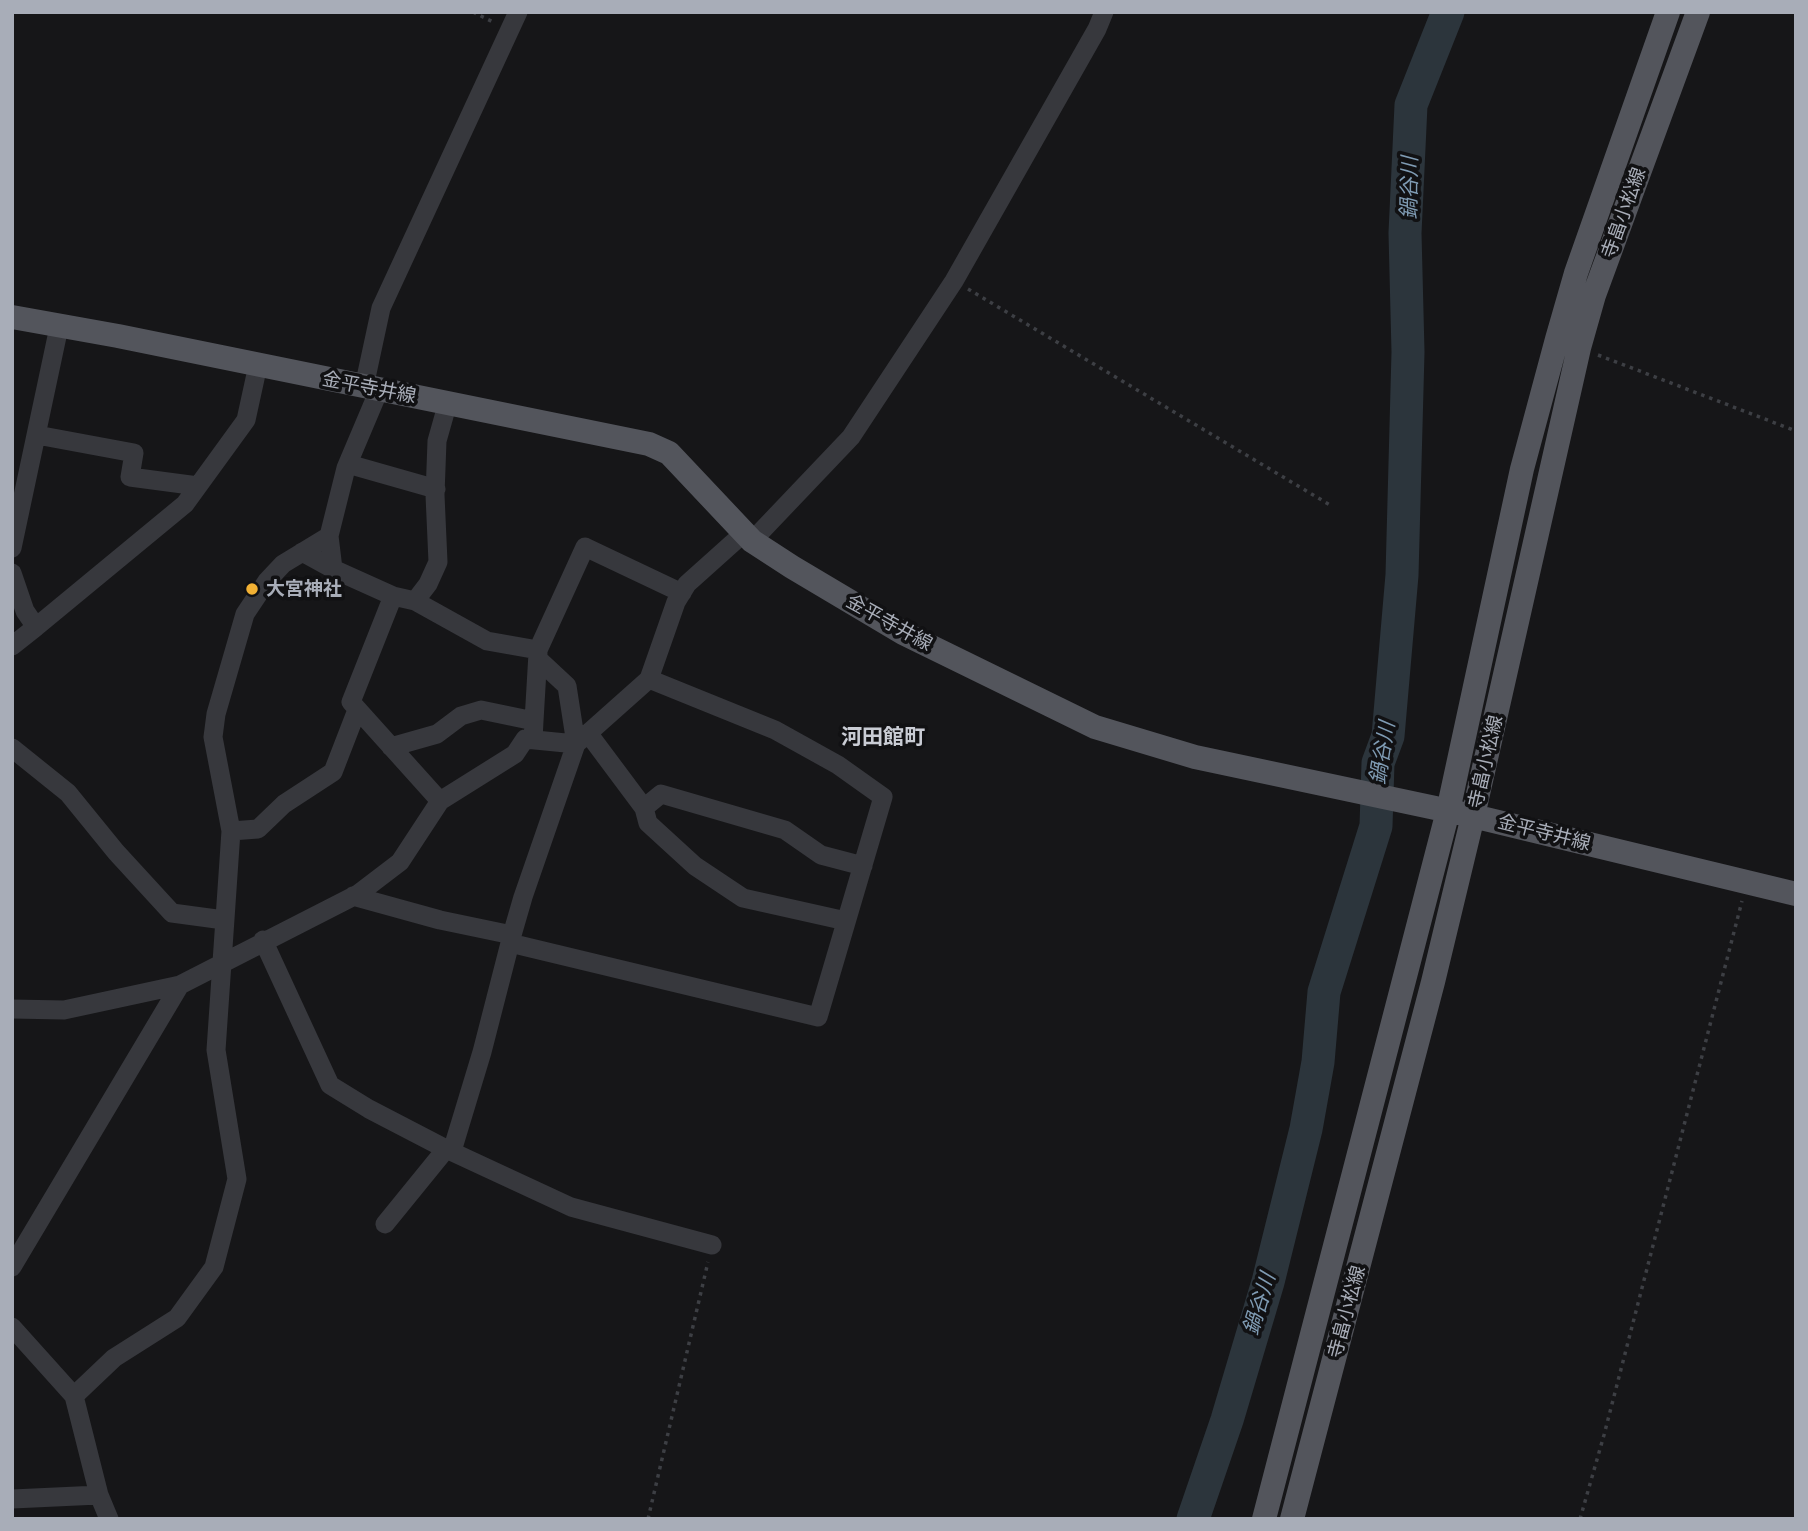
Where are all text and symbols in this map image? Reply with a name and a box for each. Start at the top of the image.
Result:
water label: 鍋谷川 [1397,156,1423,220]
street label: 寺畠小松線 [1597,164,1651,262]
street label: 金平寺井線 [320,368,418,408]
place label: 大宮神社 [266,578,342,600]
marker: 大宮神社 [244,581,260,597]
street label: 金平寺井線 [842,590,936,656]
street label: 寺畠小松線 [1464,713,1508,811]
water label: 鍋谷川 [1366,720,1400,786]
district label: 河田館町 [841,725,925,751]
street label: 金平寺井線 [1495,810,1593,856]
street label: 寺畠小松線 [1324,1263,1370,1361]
water label: 鍋谷川 [1239,1270,1281,1338]

